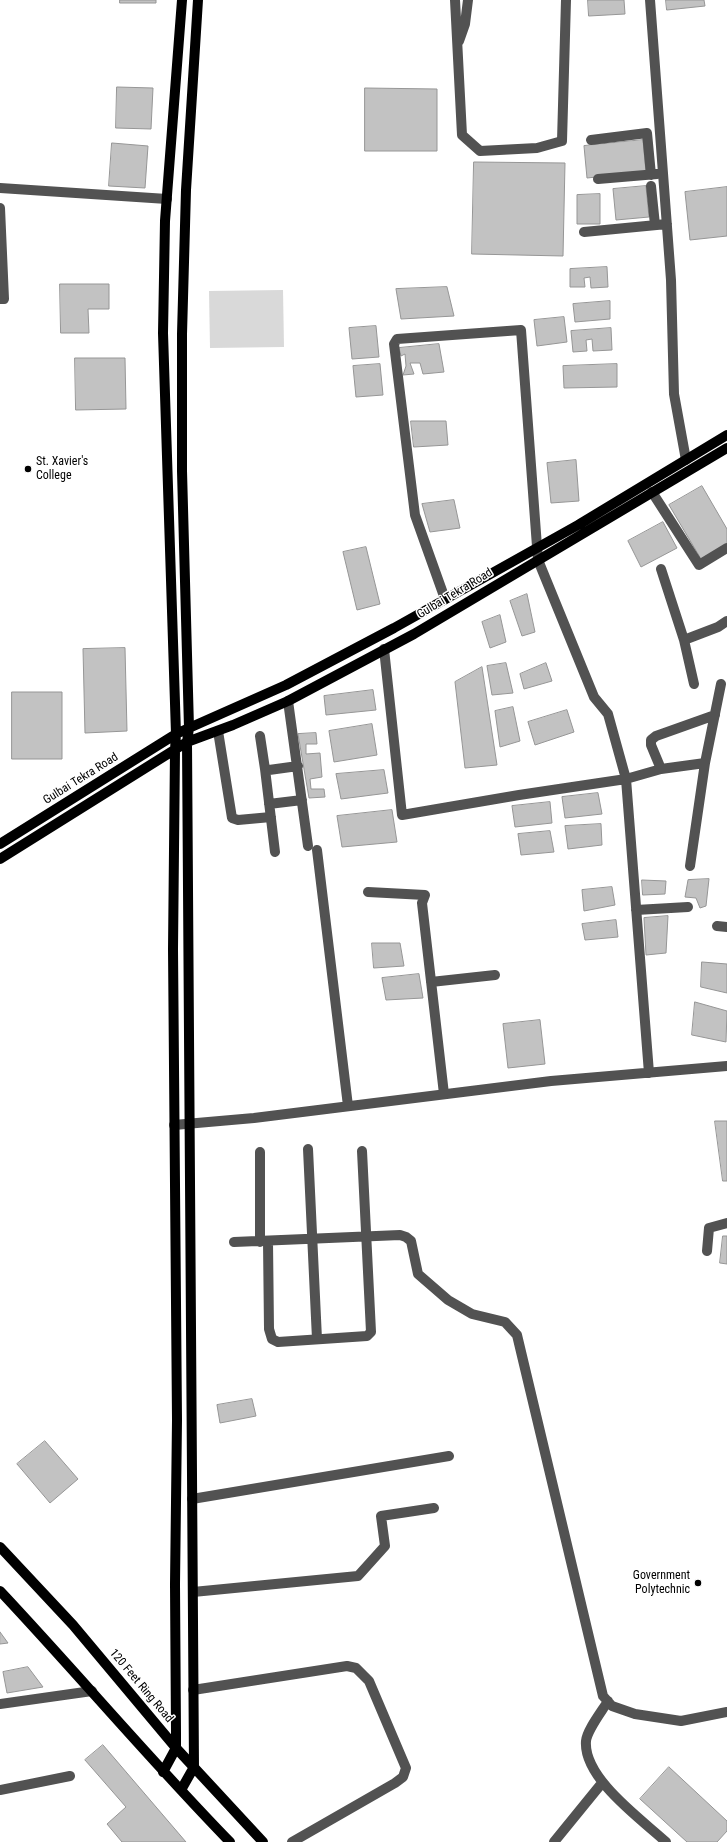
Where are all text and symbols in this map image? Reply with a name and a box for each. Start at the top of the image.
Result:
place label: St. Xavier's College [36,455,88,483]
marker: St. Xavier's College [23,464,33,474]
street label: Gulbai Tekra Road [415,566,495,622]
street label: Gulbai Tekra Road [41,750,121,808]
place label: Government Polytechnic [633,1569,690,1597]
marker: Government Polytechnic [693,1578,703,1588]
street label: 120 Feet Ring Road [106,1646,176,1726]

